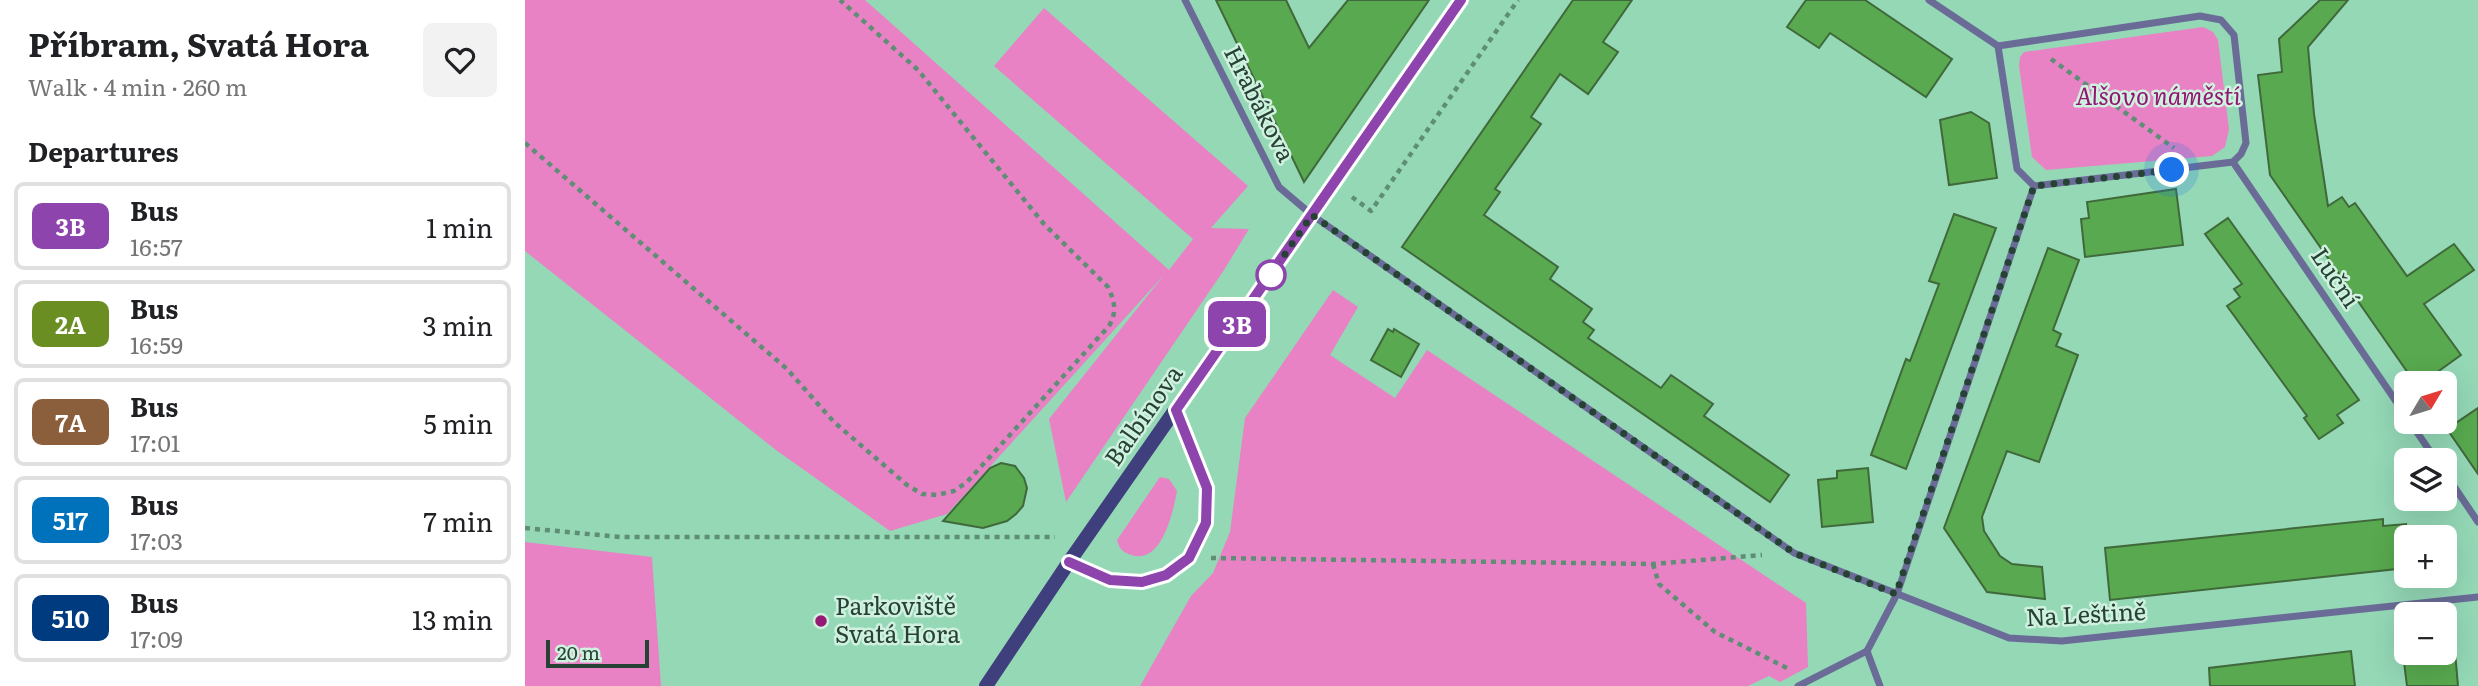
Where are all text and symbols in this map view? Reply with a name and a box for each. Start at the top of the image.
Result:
text: Příbram, Svatá Hora [28,18,369,67]
button: heart [423,23,497,97]
street label: Hrabákova [1217,39,1305,167]
text: Walk · 4 min · 260 m [28,69,247,103]
park label: Alšovo náměstí [2075,77,2241,112]
text: Departures [28,131,179,170]
your location [2154,152,2189,187]
text: Bus [130,190,178,229]
text: 1 min [426,207,493,246]
text: 3B [56,208,85,243]
text: 16:57 [130,229,183,263]
street label: Luční [2304,240,2370,314]
unlabelled marker [1256,260,1286,290]
text: Bus [130,288,178,327]
line badge: 3B [1205,301,1269,347]
text: 3 min [423,305,493,344]
text: 2A [55,306,86,341]
text: 3B [1222,306,1252,341]
text: 16:59 [130,327,183,361]
street label: Balbínova [1094,357,1189,472]
north arrow [2394,371,2457,434]
map controls [2394,371,2457,665]
text: Bus [130,386,178,425]
text: 5 min [424,403,493,442]
text: 7A [55,404,86,439]
text: 17:01 [130,425,180,459]
button: layers [2394,448,2457,511]
text: Bus [130,484,178,523]
text: 7 min [424,501,493,540]
text: 517 [53,502,88,537]
text: 17:03 [130,523,183,557]
button: + [2394,525,2457,588]
text: Bus [130,582,178,621]
place label: Parkoviště Svatá Hora [835,587,960,650]
street label: Na Leštině [2025,592,2147,633]
text: 13 min [412,599,493,638]
text: 510 [52,600,89,635]
button: − [2394,602,2457,665]
marker: Parkoviště Svatá Hora [813,613,829,629]
text: 17:09 [130,621,183,655]
scale bar [546,637,649,669]
text: 20 m [557,638,600,666]

